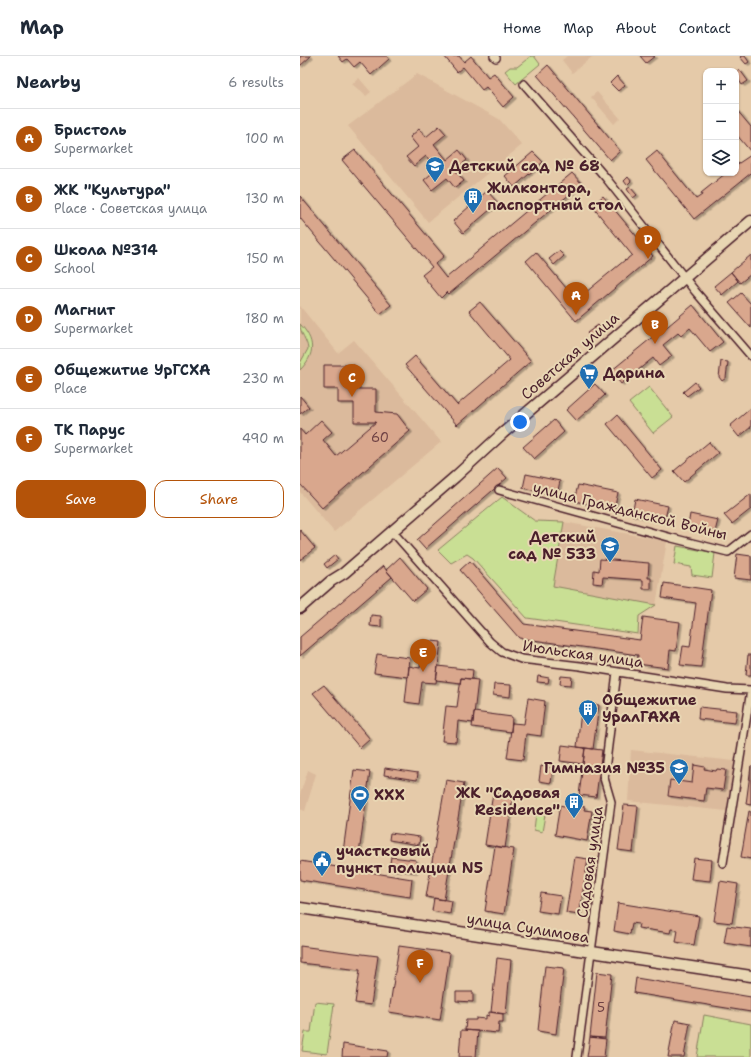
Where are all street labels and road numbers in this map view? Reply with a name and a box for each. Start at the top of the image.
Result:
street label: Советская улица [517,307,624,404]
street label: улица Гражданской Войны [531,477,729,545]
street label: Июльская улица [521,636,645,672]
street label: Садовая улица [572,804,608,919]
street label: улица Сулимова [465,908,591,948]

